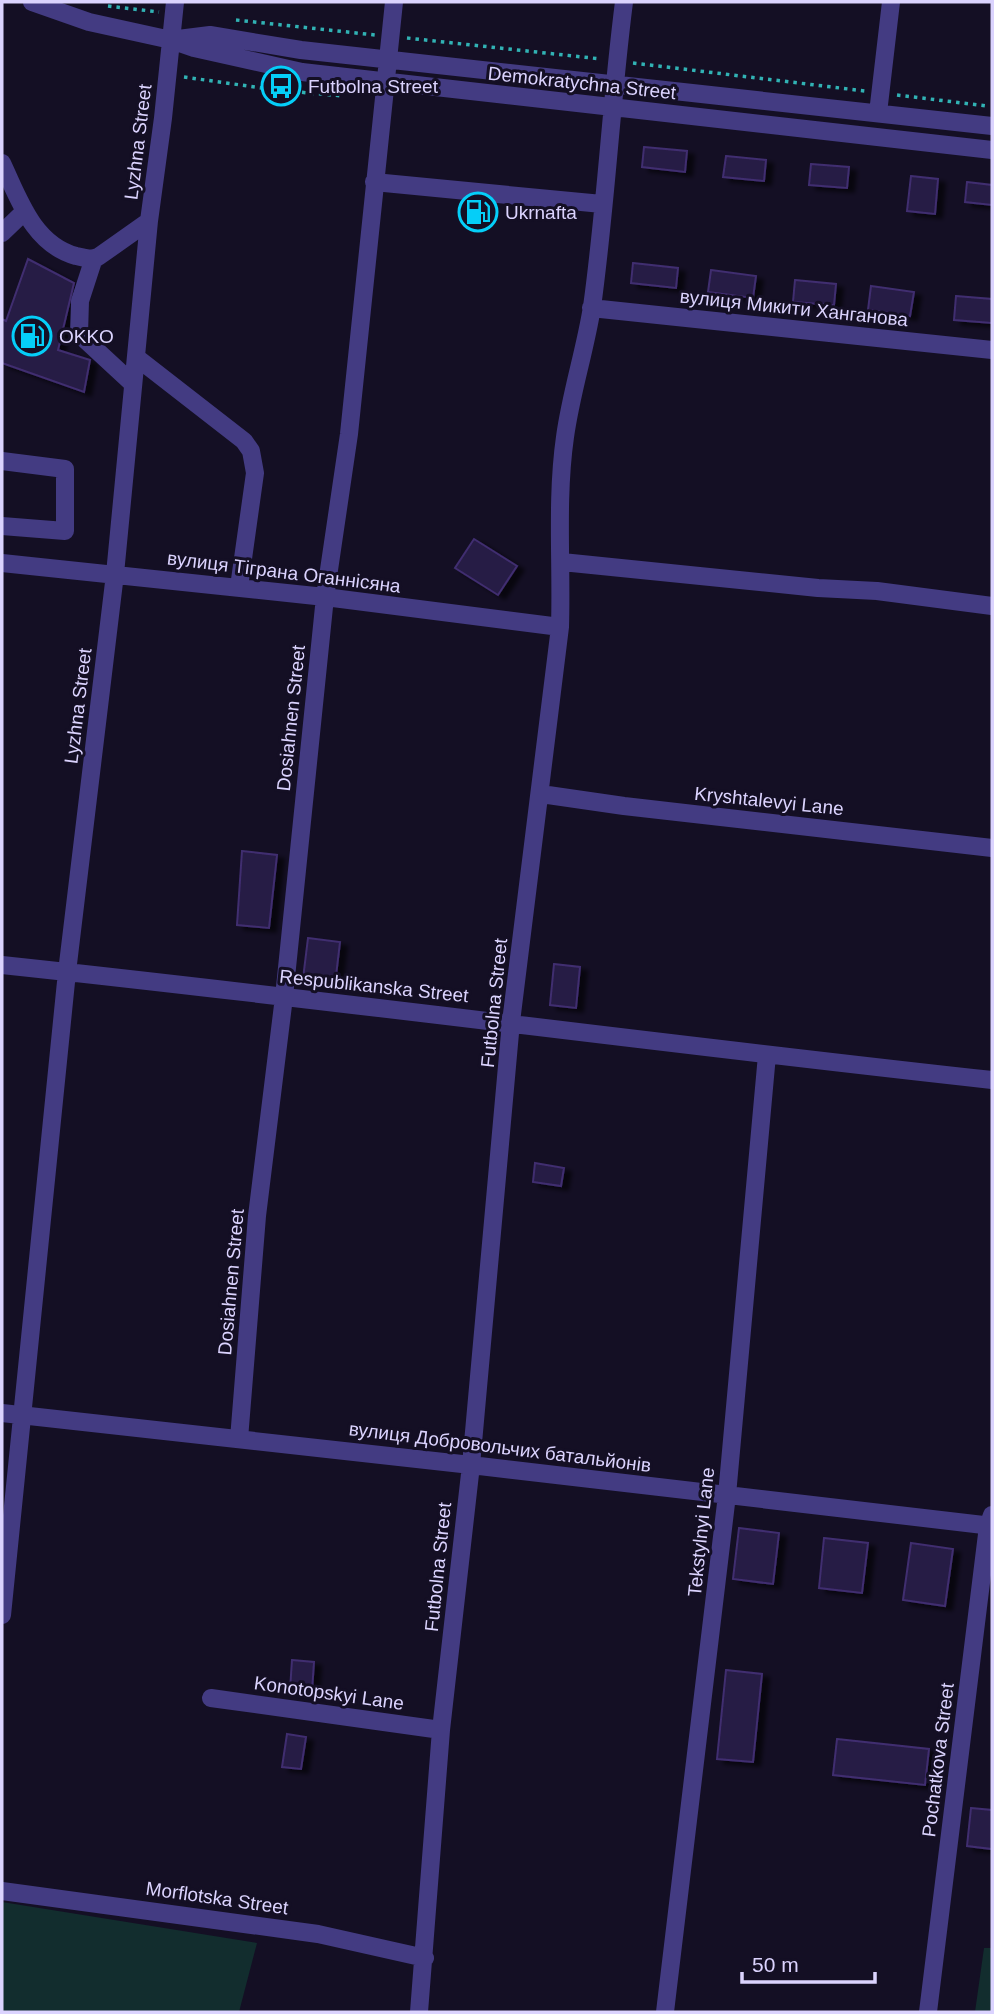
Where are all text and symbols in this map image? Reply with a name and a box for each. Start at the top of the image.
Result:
street label: Demokratychna Street [487,63,678,103]
bus stop icon: Futbolna Street [260,65,302,107]
place label: Futbolna Street [308,76,439,97]
street label: Lyzhna Street [120,82,156,201]
fuel station icon: Ukrnafta [457,191,499,233]
place label: Ukrnafta [505,202,577,223]
street label: вулиця Микити Ханганова [679,286,909,330]
fuel station icon: OKKO [11,315,53,357]
place label: OKKO [59,326,114,347]
street label: вулиця Тіграна Оганнісяна [166,547,402,597]
street label: Dosiahnen Street [273,643,309,792]
street label: Lyzhna Street [60,646,96,765]
street label: Kryshtalevyi Lane [693,783,845,819]
street label: Futbolna Street [477,937,511,1069]
street label: Respublikanska Street [278,966,470,1006]
street label: Dosiahnen Street [214,1207,248,1356]
street label: вулиця Добровольчих батальйонів [348,1418,652,1476]
street label: Tekstylnyi Lane [684,1466,718,1598]
street label: Futbolna Street [421,1501,455,1633]
street label: Konotopskyi Lane [253,1672,405,1714]
street label: Pochatkova Street [918,1681,958,1838]
street label: Morflotska Street [144,1878,290,1918]
scale bar [742,1940,875,1984]
text: 50 m [752,1953,799,1976]

